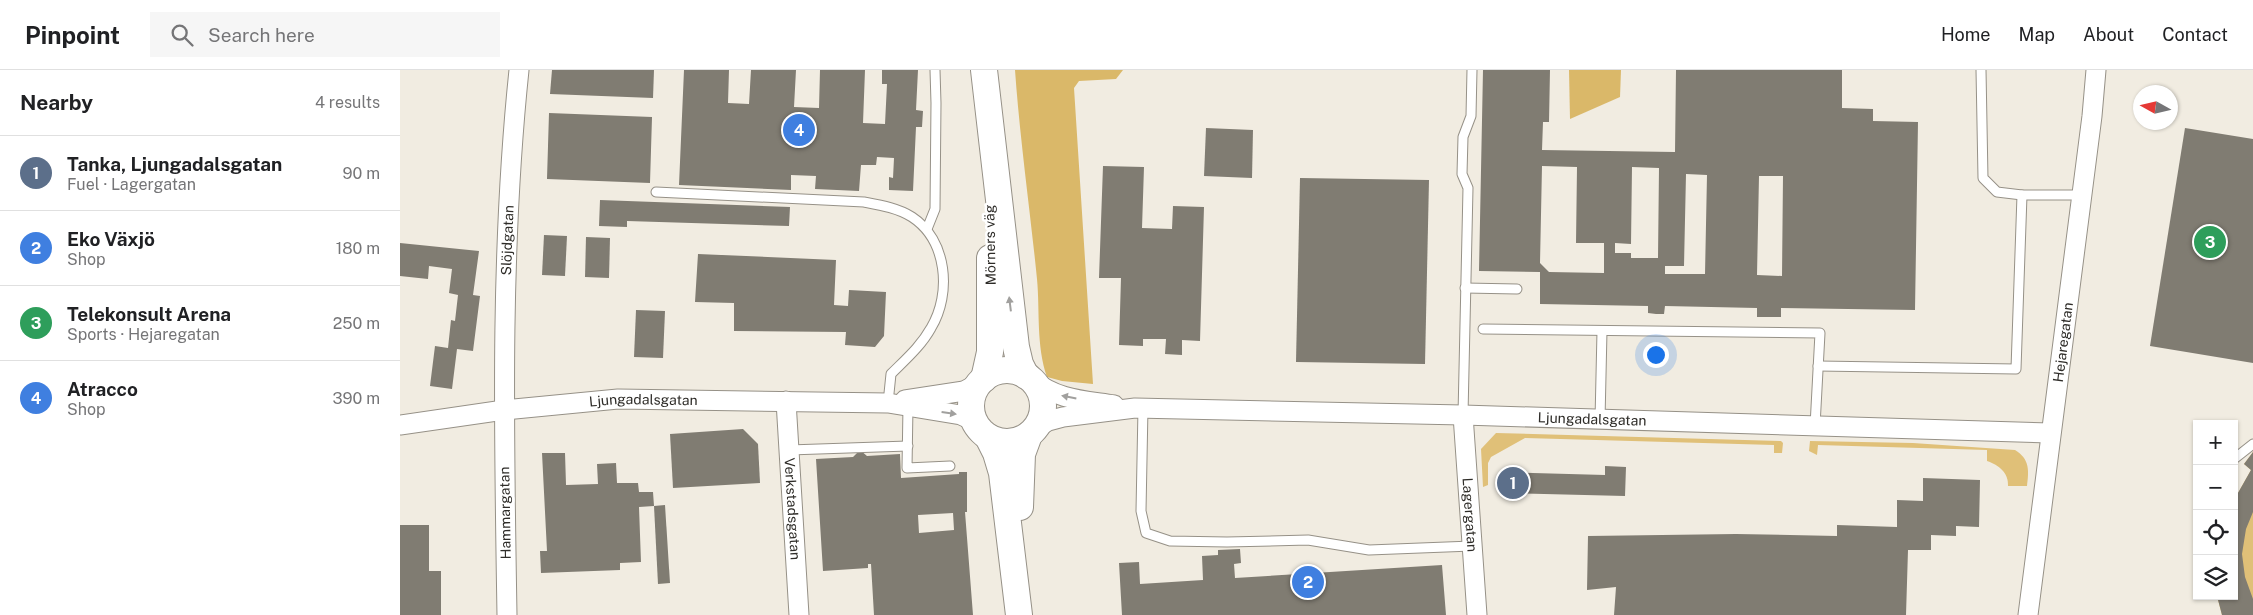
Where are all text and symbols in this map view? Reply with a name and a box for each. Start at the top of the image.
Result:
search box [150,12,500,57]
text: Pinpoint [25,21,120,49]
icon: search [168,21,196,49]
text: Search here [208,24,315,46]
text: Home [1941,24,1991,45]
text: Map [2019,24,2055,45]
text: About [2083,24,2134,45]
text: Contact [2162,24,2228,45]
north arrow [2133,85,2178,130]
text: Nearby [20,90,93,115]
text: 4 results [315,93,380,112]
pin: 4 [783,111,815,149]
text: Tanka, Ljungadalsgatan [67,153,282,175]
text: 1 [33,164,39,183]
text: 90 m [343,164,380,183]
text: Fuel · Lagergatan [67,175,196,194]
street label: Slöjdgatan [498,204,517,275]
street label: Mörners väg [981,204,999,286]
pin: 3 [2194,223,2226,261]
text: Eko Växjö [67,228,155,250]
text: 2 [31,239,41,258]
text: 180 m [336,239,380,258]
text: Shop [67,250,106,269]
one-way arrow [1006,295,1014,311]
street label: Hejaregatan [2050,301,2076,383]
text: Telekonsult Arena [67,303,231,325]
text: 3 [31,314,41,333]
text: 250 m [333,314,380,333]
text: Sports · Hejaregatan [67,325,220,344]
your location [1643,342,1669,368]
text: Atracco [67,378,138,400]
text: 4 [31,389,41,408]
text: 390 m [333,389,380,408]
street label: Ljungadalsgatan [588,391,698,410]
one-way arrow [1061,393,1077,401]
text: Shop [67,400,106,419]
one-way arrow [942,409,958,417]
street label: Ljungadalsgatan [1538,409,1647,429]
map controls [2193,420,2238,600]
button: + [2193,420,2238,465]
street label: Verkstadsgatan [781,457,804,561]
pin: 1 [1497,464,1529,502]
button: − [2193,465,2238,510]
street label: Hammargatan [496,466,514,560]
street label: Lagergatan [1459,477,1481,552]
button: locate [2193,510,2238,555]
button: layers [2193,555,2238,600]
pin: 2 [1292,563,1324,601]

